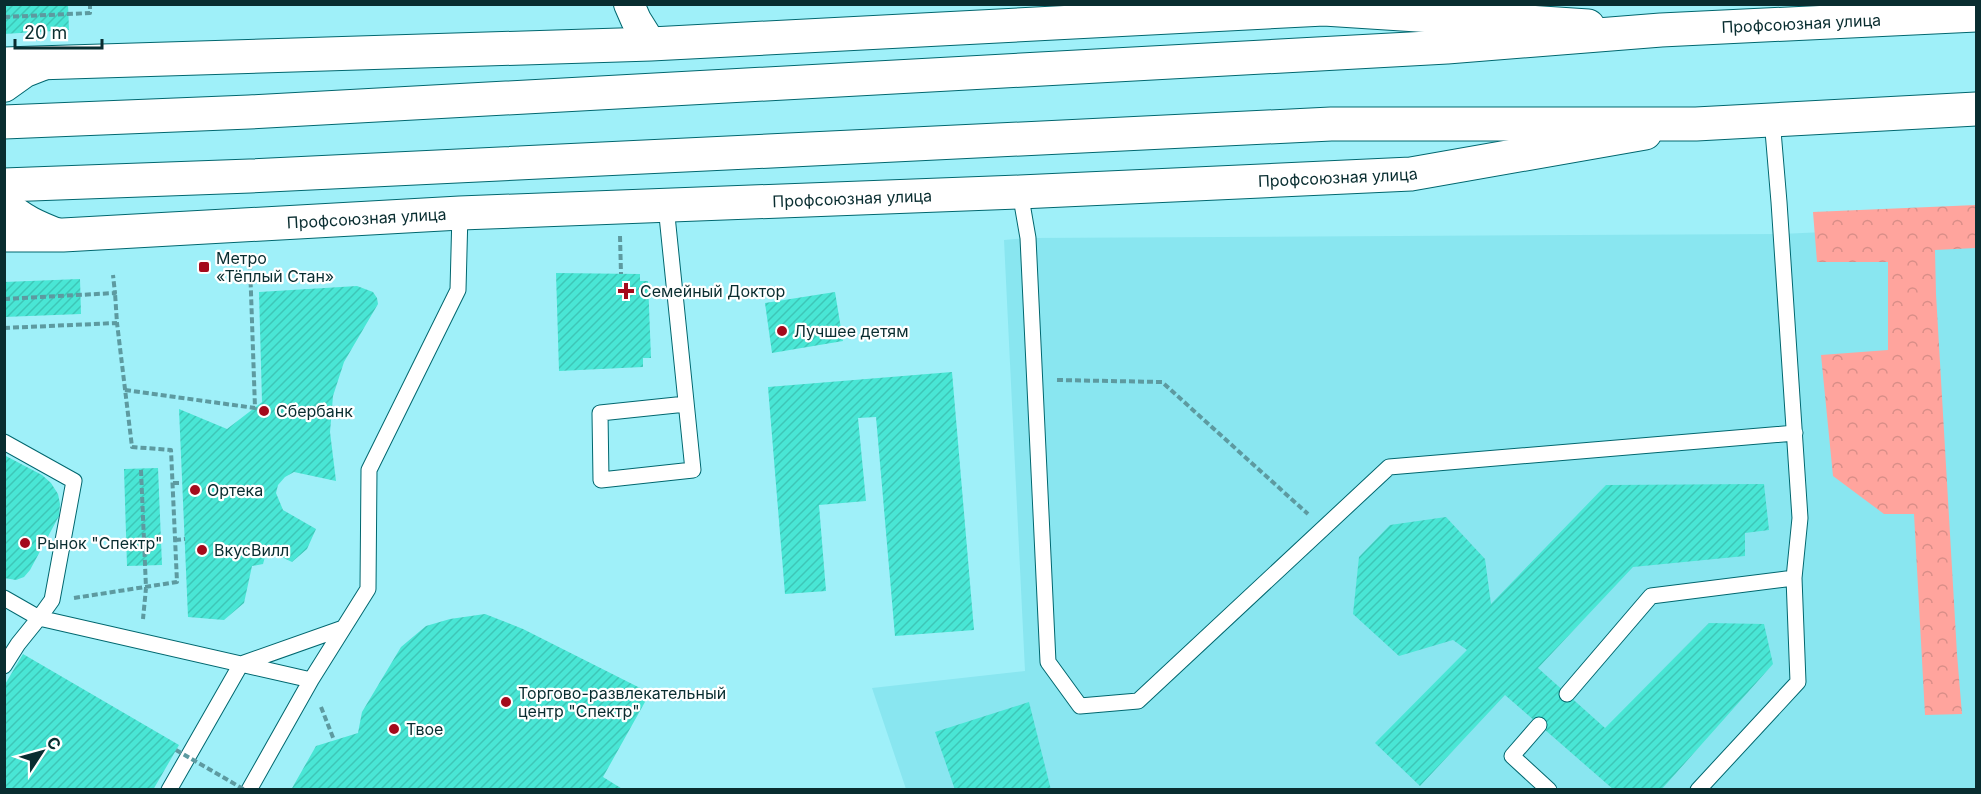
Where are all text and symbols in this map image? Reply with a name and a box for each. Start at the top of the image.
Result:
street label: Профсоюзная улица [1721,10,1881,37]
scale bar [15,12,102,50]
text: 20 m [24,22,67,43]
street label: Профсоюзная улица [1257,163,1419,191]
street label: Профсоюзная улица [772,185,932,211]
street label: Профсоюзная улица [286,204,447,233]
place label: Метро «Тёплый Стан» [216,248,334,286]
marker: Метро «Тёплый Стан» [197,260,211,274]
place label: Семейный Доктор [640,281,785,301]
marker: Семейный Доктор [617,282,635,300]
place label: Лучшее детям [794,321,909,341]
marker: Лучшее детям [775,324,789,338]
place label: Сбербанк [276,401,353,421]
marker: Сбербанк [257,404,271,418]
place label: Ортека [207,480,263,500]
marker: Ортека [188,483,202,497]
place label: Рынок "Спектр" [37,533,163,553]
marker: Рынок "Спектр" [18,536,32,550]
place label: ВкусВилл [214,540,289,560]
marker: ВкусВилл [195,543,209,557]
place label: Торгово-развлекательный центр "Спектр" [518,683,726,721]
marker: Торгово-развлекательный центр "Спектр" [499,695,513,709]
place label: Твое [406,719,443,739]
north arrow [12,722,72,782]
marker: Твое [387,722,401,736]
text: С [43,733,66,754]

